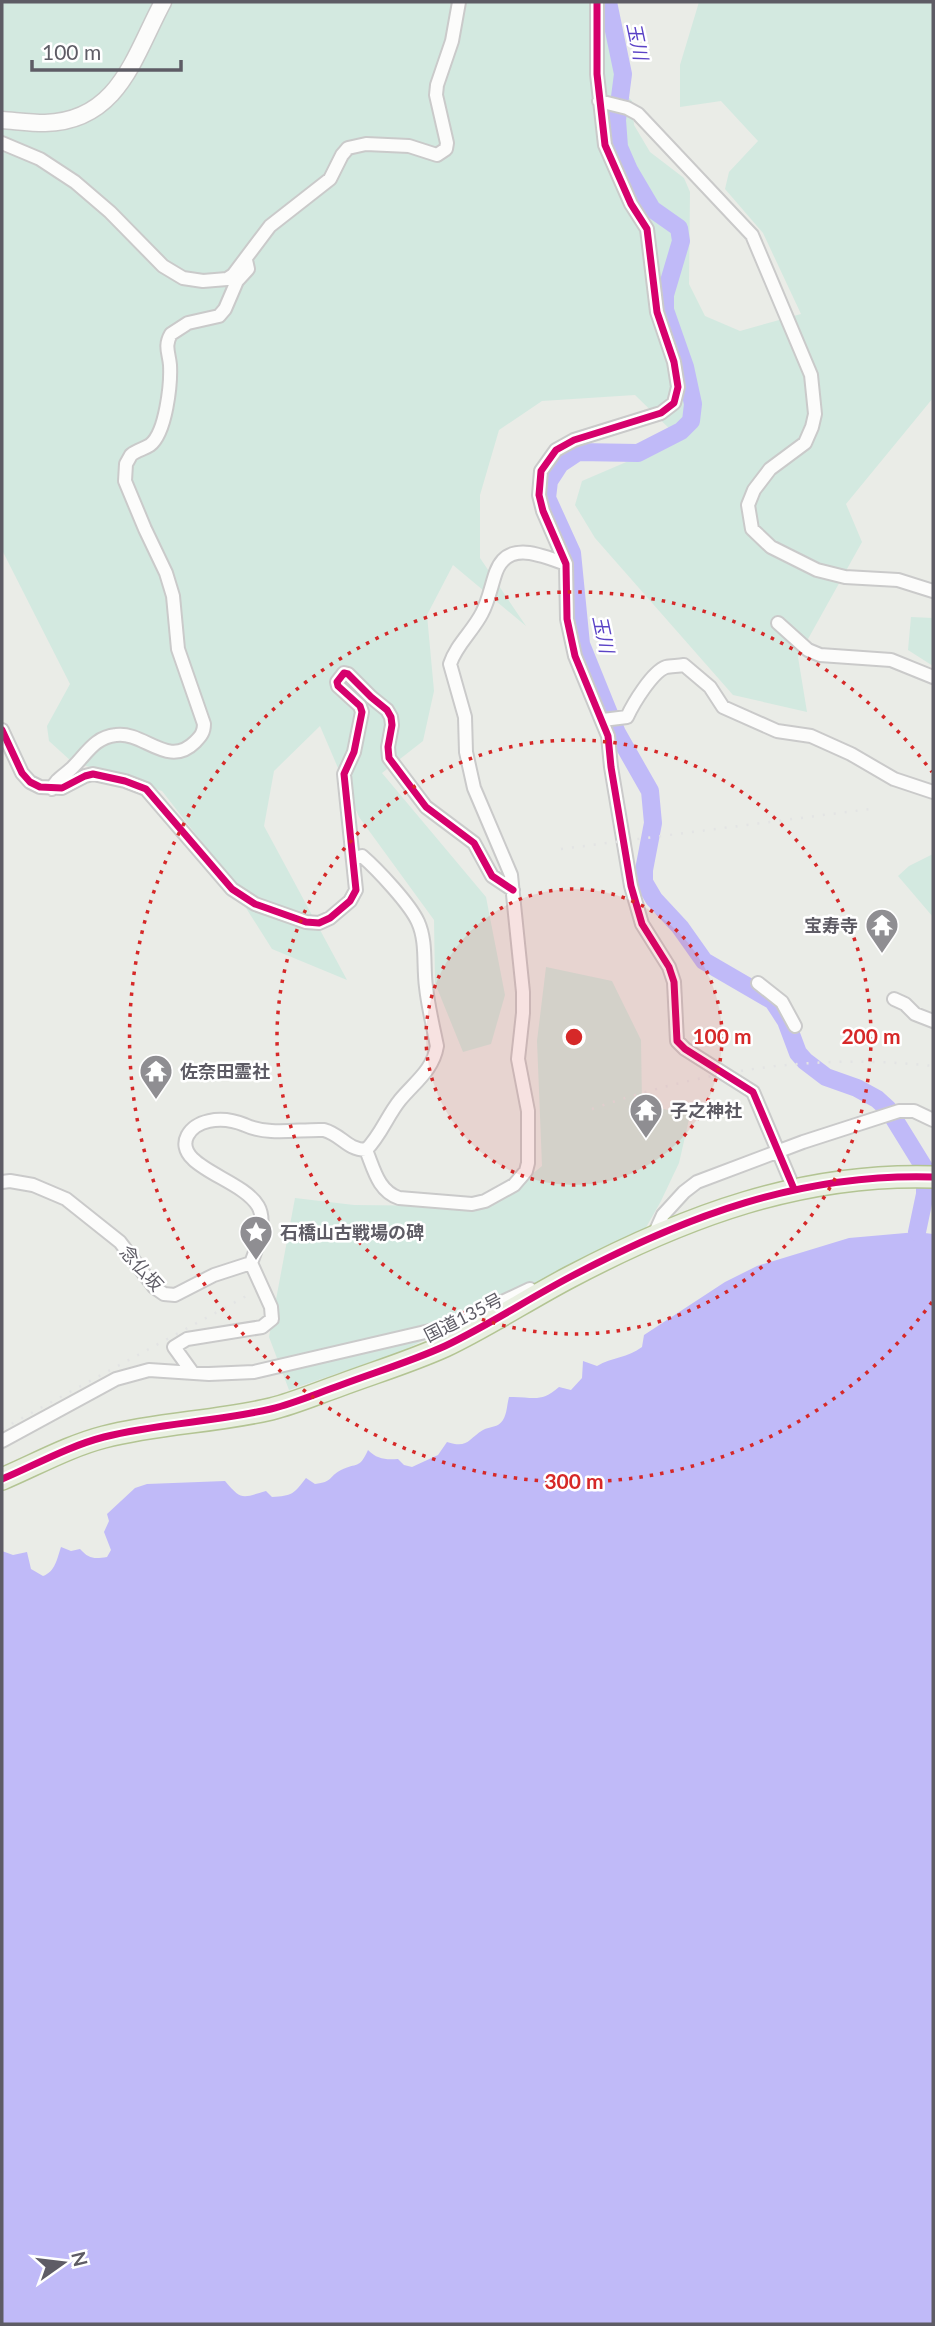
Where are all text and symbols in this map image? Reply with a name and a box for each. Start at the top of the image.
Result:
water label: 玉川 [623,20,654,64]
scale bar [32,28,180,72]
text: 100 m [42,39,101,64]
water label: 玉川 [589,613,620,657]
temple icon: 宝寿寺 [863,906,901,955]
place label: 宝寿寺 [804,914,858,936]
text: 100 m [692,1023,752,1048]
text: 200 m [841,1023,901,1048]
centre of rings [562,1025,586,1049]
temple icon: 佐奈田霊社 [137,1052,175,1101]
place label: 佐奈田霊社 [180,1060,270,1082]
temple icon: 子之神社 [627,1091,665,1140]
place label: 子之神社 [670,1099,742,1121]
place icon: 石橋山古戦場の碑 [237,1213,275,1262]
place label: 石橋山古戦場の碑 [280,1221,424,1243]
street label: 念仏坂 [116,1241,168,1295]
street label: 国道135号 [420,1288,506,1346]
text: 300 m [544,1468,604,1493]
north arrow [28,2228,98,2298]
text: N [67,2249,93,2269]

